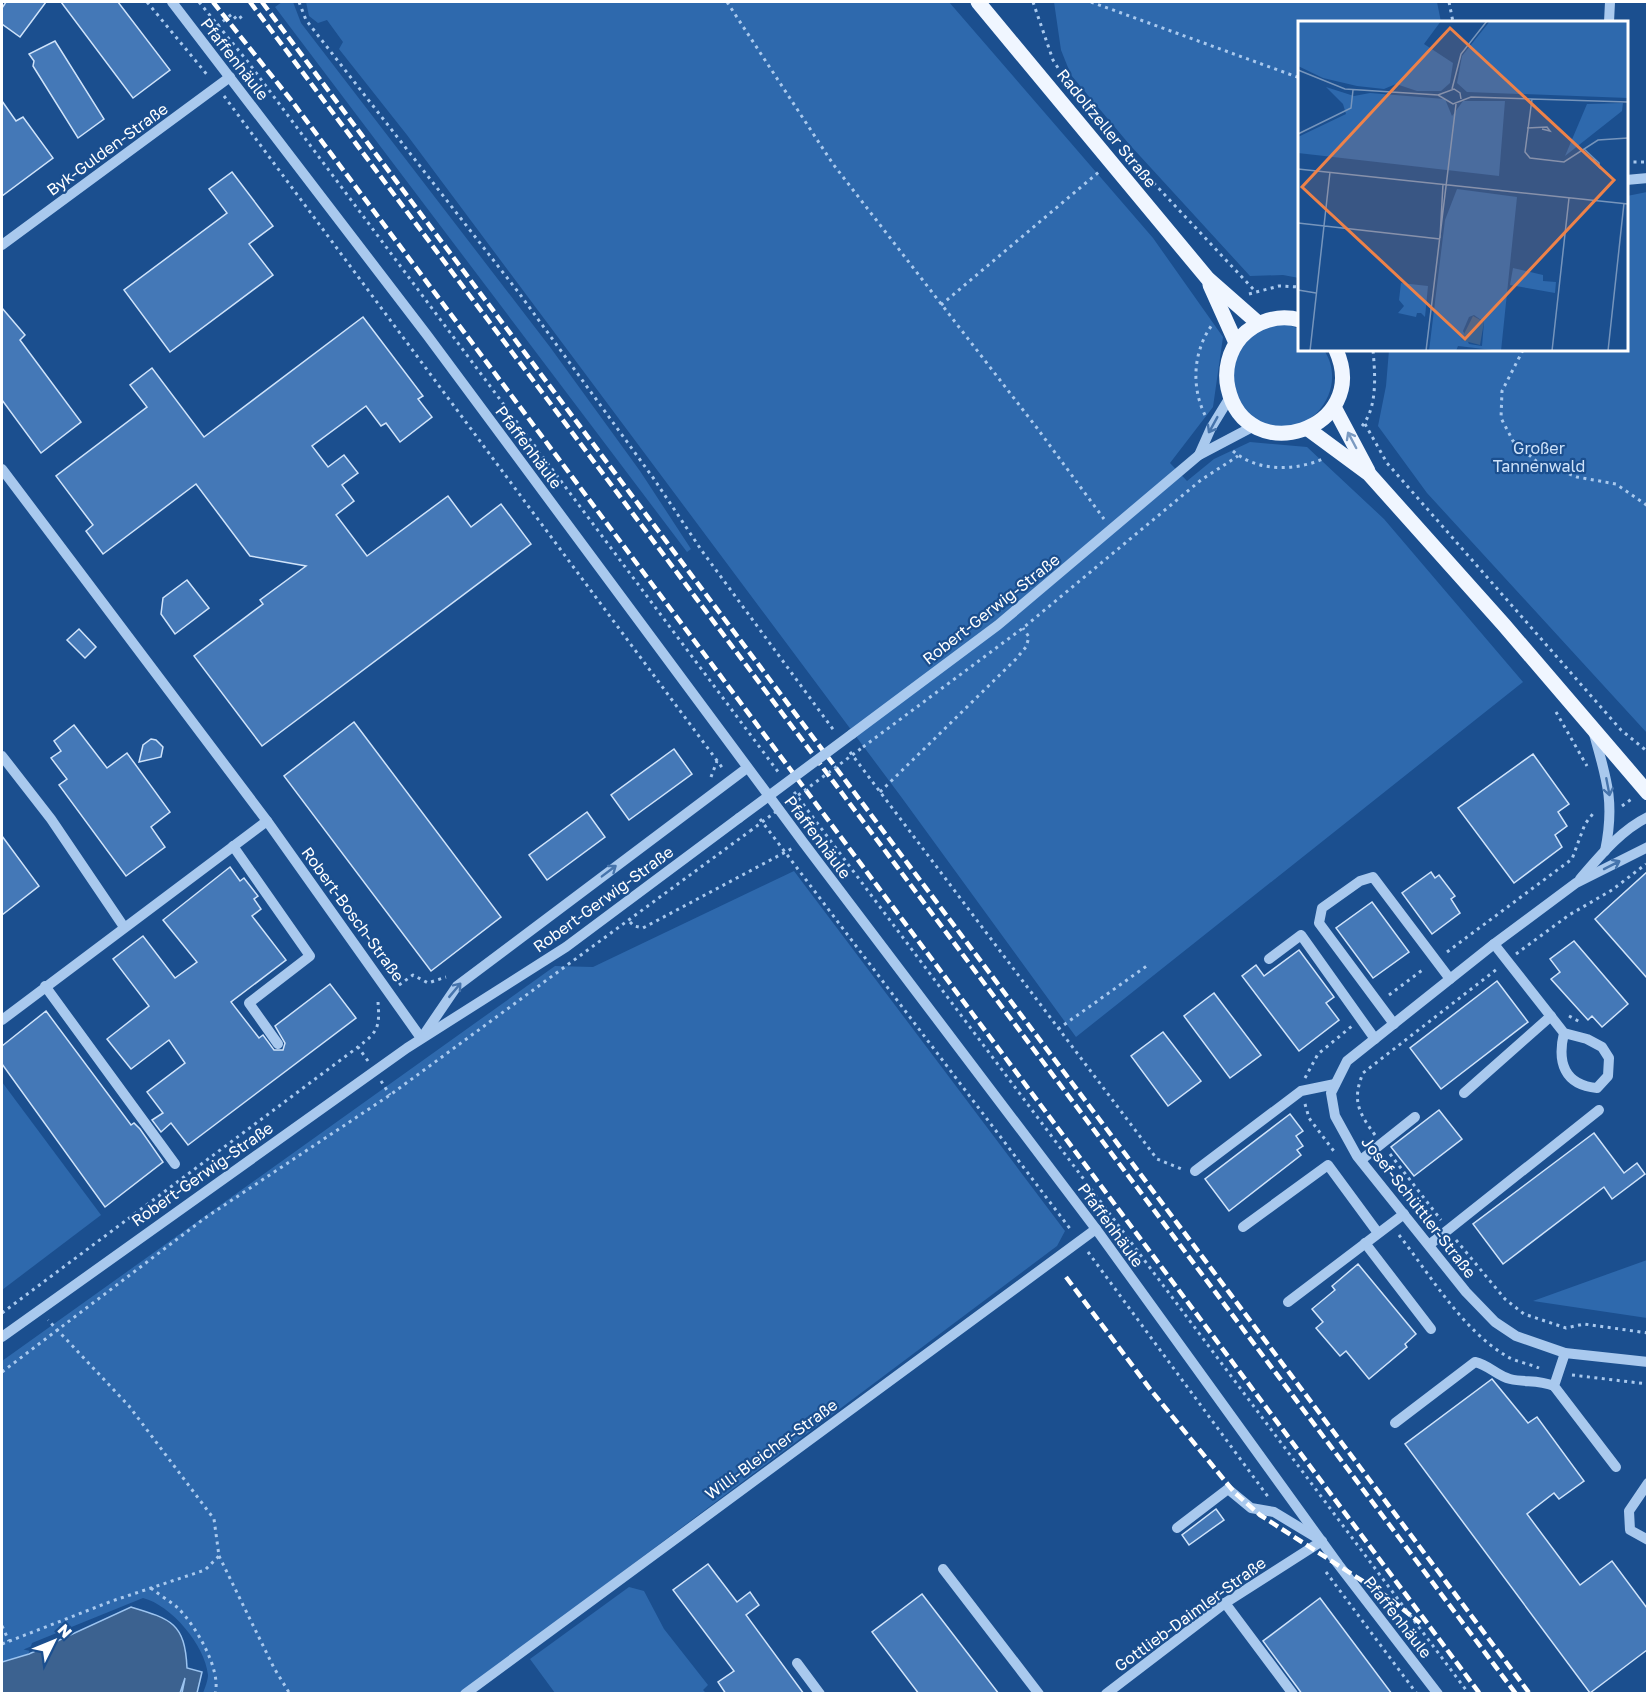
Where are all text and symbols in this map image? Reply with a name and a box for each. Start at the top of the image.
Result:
street label: Pfaffenhäule [197,14,273,104]
inset map [1298,21,1628,351]
street label: Radolfzeller Straße [1053,65,1161,191]
street label: Byk-Gulden-Straße [42,98,172,200]
street label: Pfaffenhäule [491,402,567,492]
one-way arrow [1207,416,1219,433]
one-way arrow [1346,432,1357,450]
park label: Großer Tannenwald [1493,438,1585,476]
street label: Robert-Gerwig-Straße [918,549,1064,669]
one-way arrow [1603,777,1614,796]
street label: Pfaffenhäule [780,792,856,882]
street label: Robert-Gerwig-Straße [529,841,677,957]
street label: Robert-Bosch-Straße [297,843,409,985]
one-way arrow [1602,859,1620,870]
one-way arrow [601,865,617,878]
one-way arrow [449,982,462,998]
street label: Robert-Gerwig-Straße [127,1117,277,1231]
street label: Josef-Schüttler-Straße [1357,1132,1481,1282]
street label: Pfaffenhäule [1074,1179,1148,1271]
street label: Willi-Bleicher-Straße [701,1394,841,1504]
street label: Gottlieb-Daimler-Straße [1110,1552,1270,1676]
street label: Pfaffenhäule [1360,1572,1436,1662]
north arrow [24,1611,84,1671]
text: N [54,1619,76,1642]

